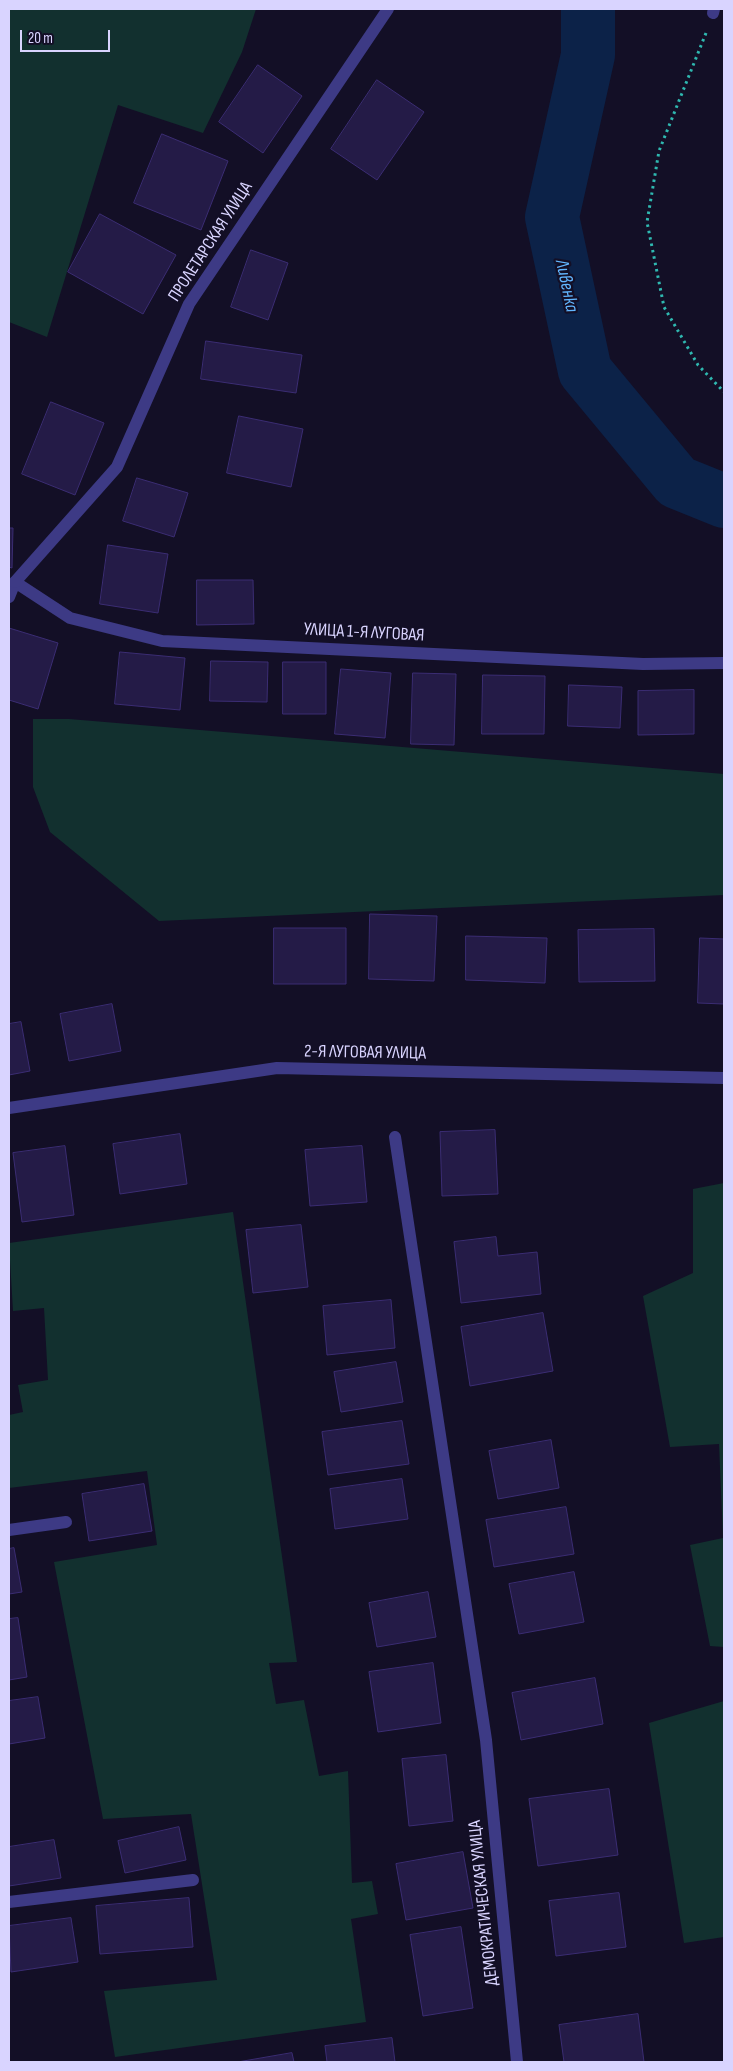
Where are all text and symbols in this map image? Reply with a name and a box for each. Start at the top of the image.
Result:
scale bar [22,20,112,52]
text: 20 m [28,29,53,48]
street label: ПРОЛЕТАРСКАЯ УЛИЦА [164,178,258,306]
water label: Ливенка [549,258,583,314]
street label: УЛИЦА 1-Я ЛУГОВАЯ [303,619,425,647]
street label: 2-Я ЛУГОВАЯ УЛИЦА [304,1041,426,1065]
street label: ДЕМОКРАТИЧЕСКАЯ УЛИЦА [465,1819,503,1987]

